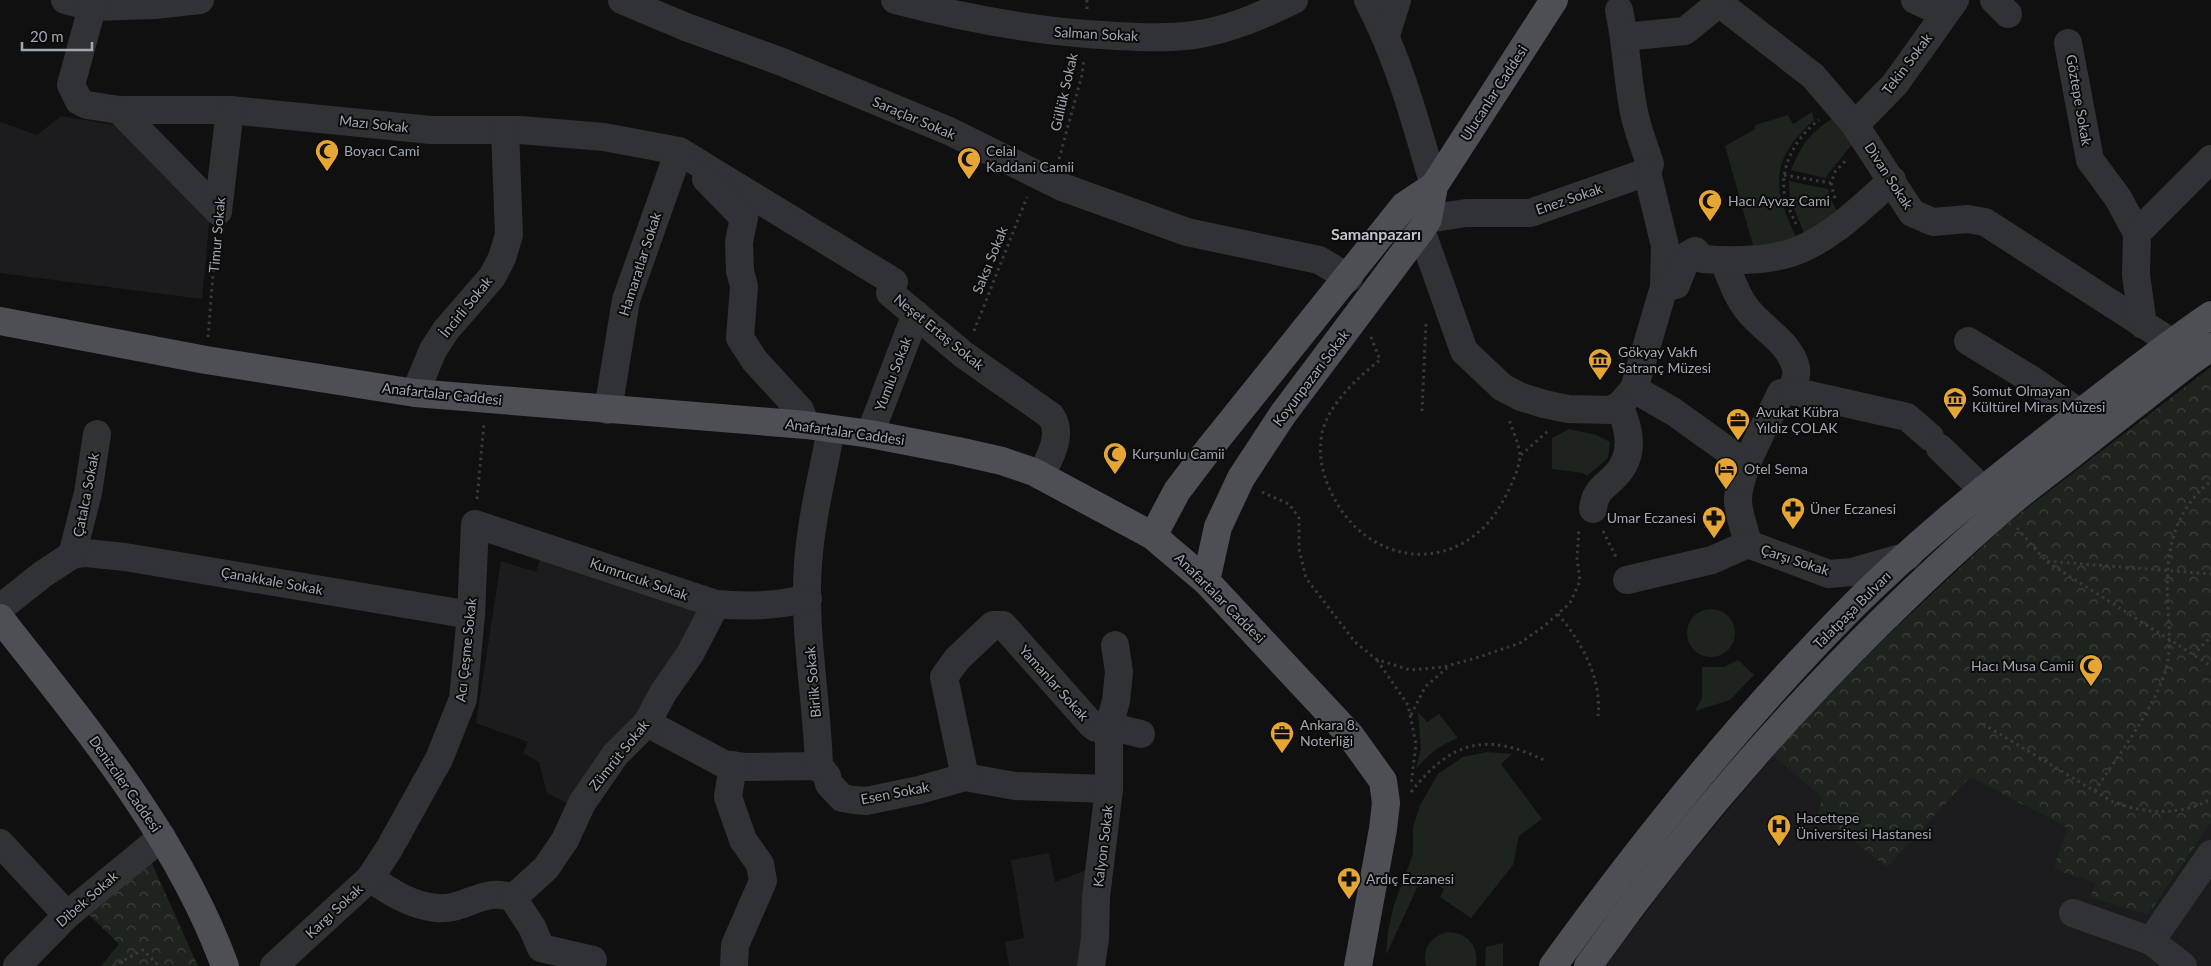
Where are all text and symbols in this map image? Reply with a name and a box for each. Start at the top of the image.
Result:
scale bar [22,20,92,52]
street label: Salman Sokak [1053,23,1139,44]
text: 20 m [30,27,64,45]
street label: Tekin Sokak [1878,29,1936,98]
street label: Ulucanlar Caddesi [1456,42,1531,144]
street label: Güllük Sokak [1046,50,1081,133]
street label: Göztepe Sokak [2063,53,2096,148]
street label: Saraçlar Sokak [870,92,959,143]
street label: Mazı Sokak [339,111,410,136]
mosque icon: Boyacı Cami [314,138,340,172]
street label: Divan Sokak [1862,139,1918,213]
place label: Boyacı Cami [344,142,420,159]
place label: Celal Kaddani Camii [986,142,1074,175]
mosque icon: Celal Kaddani Camii [956,146,982,180]
street label: Enez Sokak [1533,179,1605,218]
mosque icon: Hacı Ayvaz Cami [1697,188,1723,222]
place label: Hacı Ayvaz Cami [1728,192,1830,209]
street label: Timur Sokak [205,195,228,274]
street label: Hamaratlar Sokak [615,209,665,318]
street label: Saksı Sokak [968,223,1011,296]
district label: Samanpazarı [1331,224,1421,243]
street label: İncirli Sokak [436,272,496,341]
street label: Neşet Ertaş Sokak [891,290,989,374]
street label: Koyunpazarı Sokak [1269,326,1353,429]
street label: Yumlu Sokak [871,333,915,413]
place label: Gökyay Vakfı Satranç Müzesi [1618,343,1711,376]
museum icon: Gökyay Vakfı Satranç Müzesi [1587,347,1613,381]
street label: Anafartalar Caddesi [381,379,503,408]
place label: Somut Olmayan Kültürel Miras Müzesi [1972,382,2105,415]
museum icon: Somut Olmayan Kültürel Miras Müzesi [1942,386,1968,420]
place label: Avukat Kübra Yıldız ÇOLAK [1756,403,1839,436]
office icon: Avukat Kübra Yıldız ÇOLAK [1725,407,1751,441]
street label: Anafartalar Caddesi [784,415,906,448]
mosque icon: Kurşunlu Camii [1102,441,1128,475]
place label: Kurşunlu Camii [1132,445,1225,462]
street label: Çatalca Sokak [69,450,102,538]
hotel icon: Otel Sema [1713,456,1739,490]
place label: Otel Sema [1744,460,1808,477]
pharmacy icon: Üner Eczanesi [1780,496,1806,530]
place label: Üner Eczanesi [1810,500,1896,517]
pharmacy icon: Umar Eczanesi [1701,505,1727,539]
place label: Umar Eczanesi [1607,509,1696,526]
street label: Çarşı Sokak [1759,540,1832,579]
street label: Anafartalar Caddesi [1172,549,1269,646]
street label: Kumrucuk Sokak [588,554,691,604]
street label: Çanakkale Sokak [220,563,325,598]
street label: Talatpaşa Bulvarı [1809,567,1894,652]
street label: Acı Çeşme Sokak [452,596,480,703]
street label: Yamanlar Sokak [1016,641,1093,725]
street label: Birlik Sokak [801,645,824,718]
mosque icon: Hacı Musa Camii [2078,653,2104,687]
place label: Hacı Musa Camii [1971,657,2074,674]
street label: Zümrüt Sokak [585,715,653,793]
place label: Ankara 8. Noterliği [1300,716,1358,749]
office icon: Ankara 8. Noterliği [1269,720,1295,754]
street label: Denizciler Caddesi [86,732,165,835]
street label: Esen Sokak [859,777,932,807]
street label: Kalyon Sokak [1089,803,1116,888]
place label: Hacettepe Üniversitesi Hastanesi [1796,809,1932,842]
hospital icon: Hacettepe Üniversitesi Hastanesi [1766,813,1792,847]
pharmacy icon: Ardıç Eczanesi [1336,866,1362,900]
street label: Dibek Sokak [52,867,122,930]
place label: Ardıç Eczanesi [1366,870,1454,887]
street label: Kargı Sokak [302,879,366,941]

